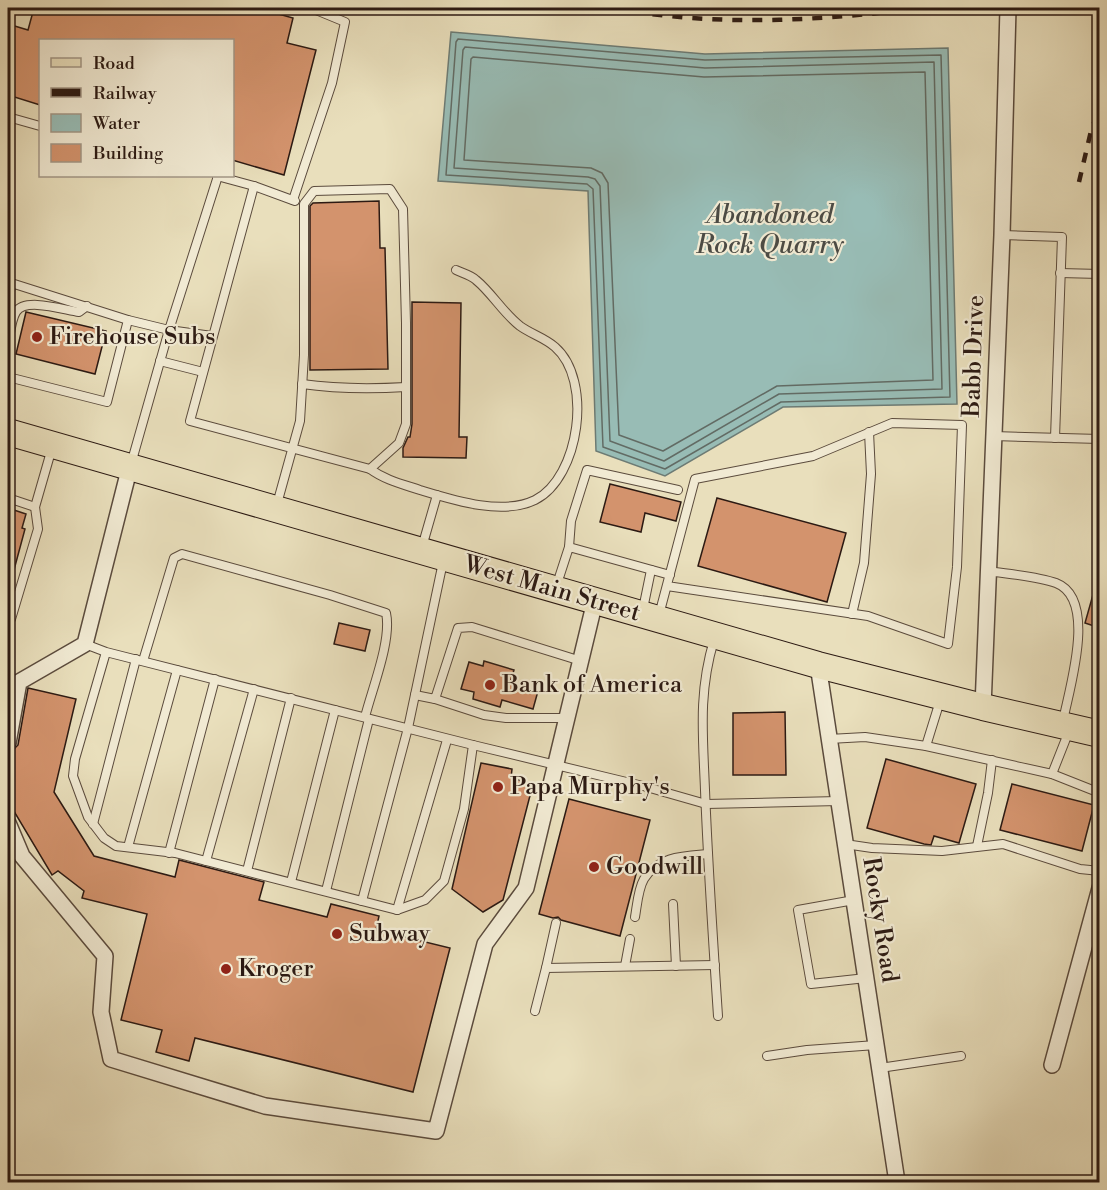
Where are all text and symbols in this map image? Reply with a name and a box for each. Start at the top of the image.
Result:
legend [39,39,234,177]
text: Road [93,52,136,75]
text: Railway [93,82,157,105]
text: Water [92,112,141,135]
text: Building [92,142,164,165]
water label: Abandoned Rock Quarry [695,199,844,261]
street label: Babb Drive [957,294,991,419]
place label: Firehouse Subs [49,322,215,352]
marker: Firehouse Subs [30,330,44,344]
street label: West Main Street [459,549,644,629]
place label: Bank of America [501,670,683,700]
marker: Bank of America [483,678,497,692]
place label: Papa Murphy's [510,772,670,802]
marker: Papa Murphy's [491,780,505,794]
place label: Goodwill [606,852,703,882]
street label: Rocky Road [855,855,905,985]
marker: Goodwill [587,860,601,874]
place label: Subway [349,919,431,949]
marker: Subway [330,927,344,941]
place label: Kroger [238,954,314,984]
marker: Kroger [219,962,233,976]

